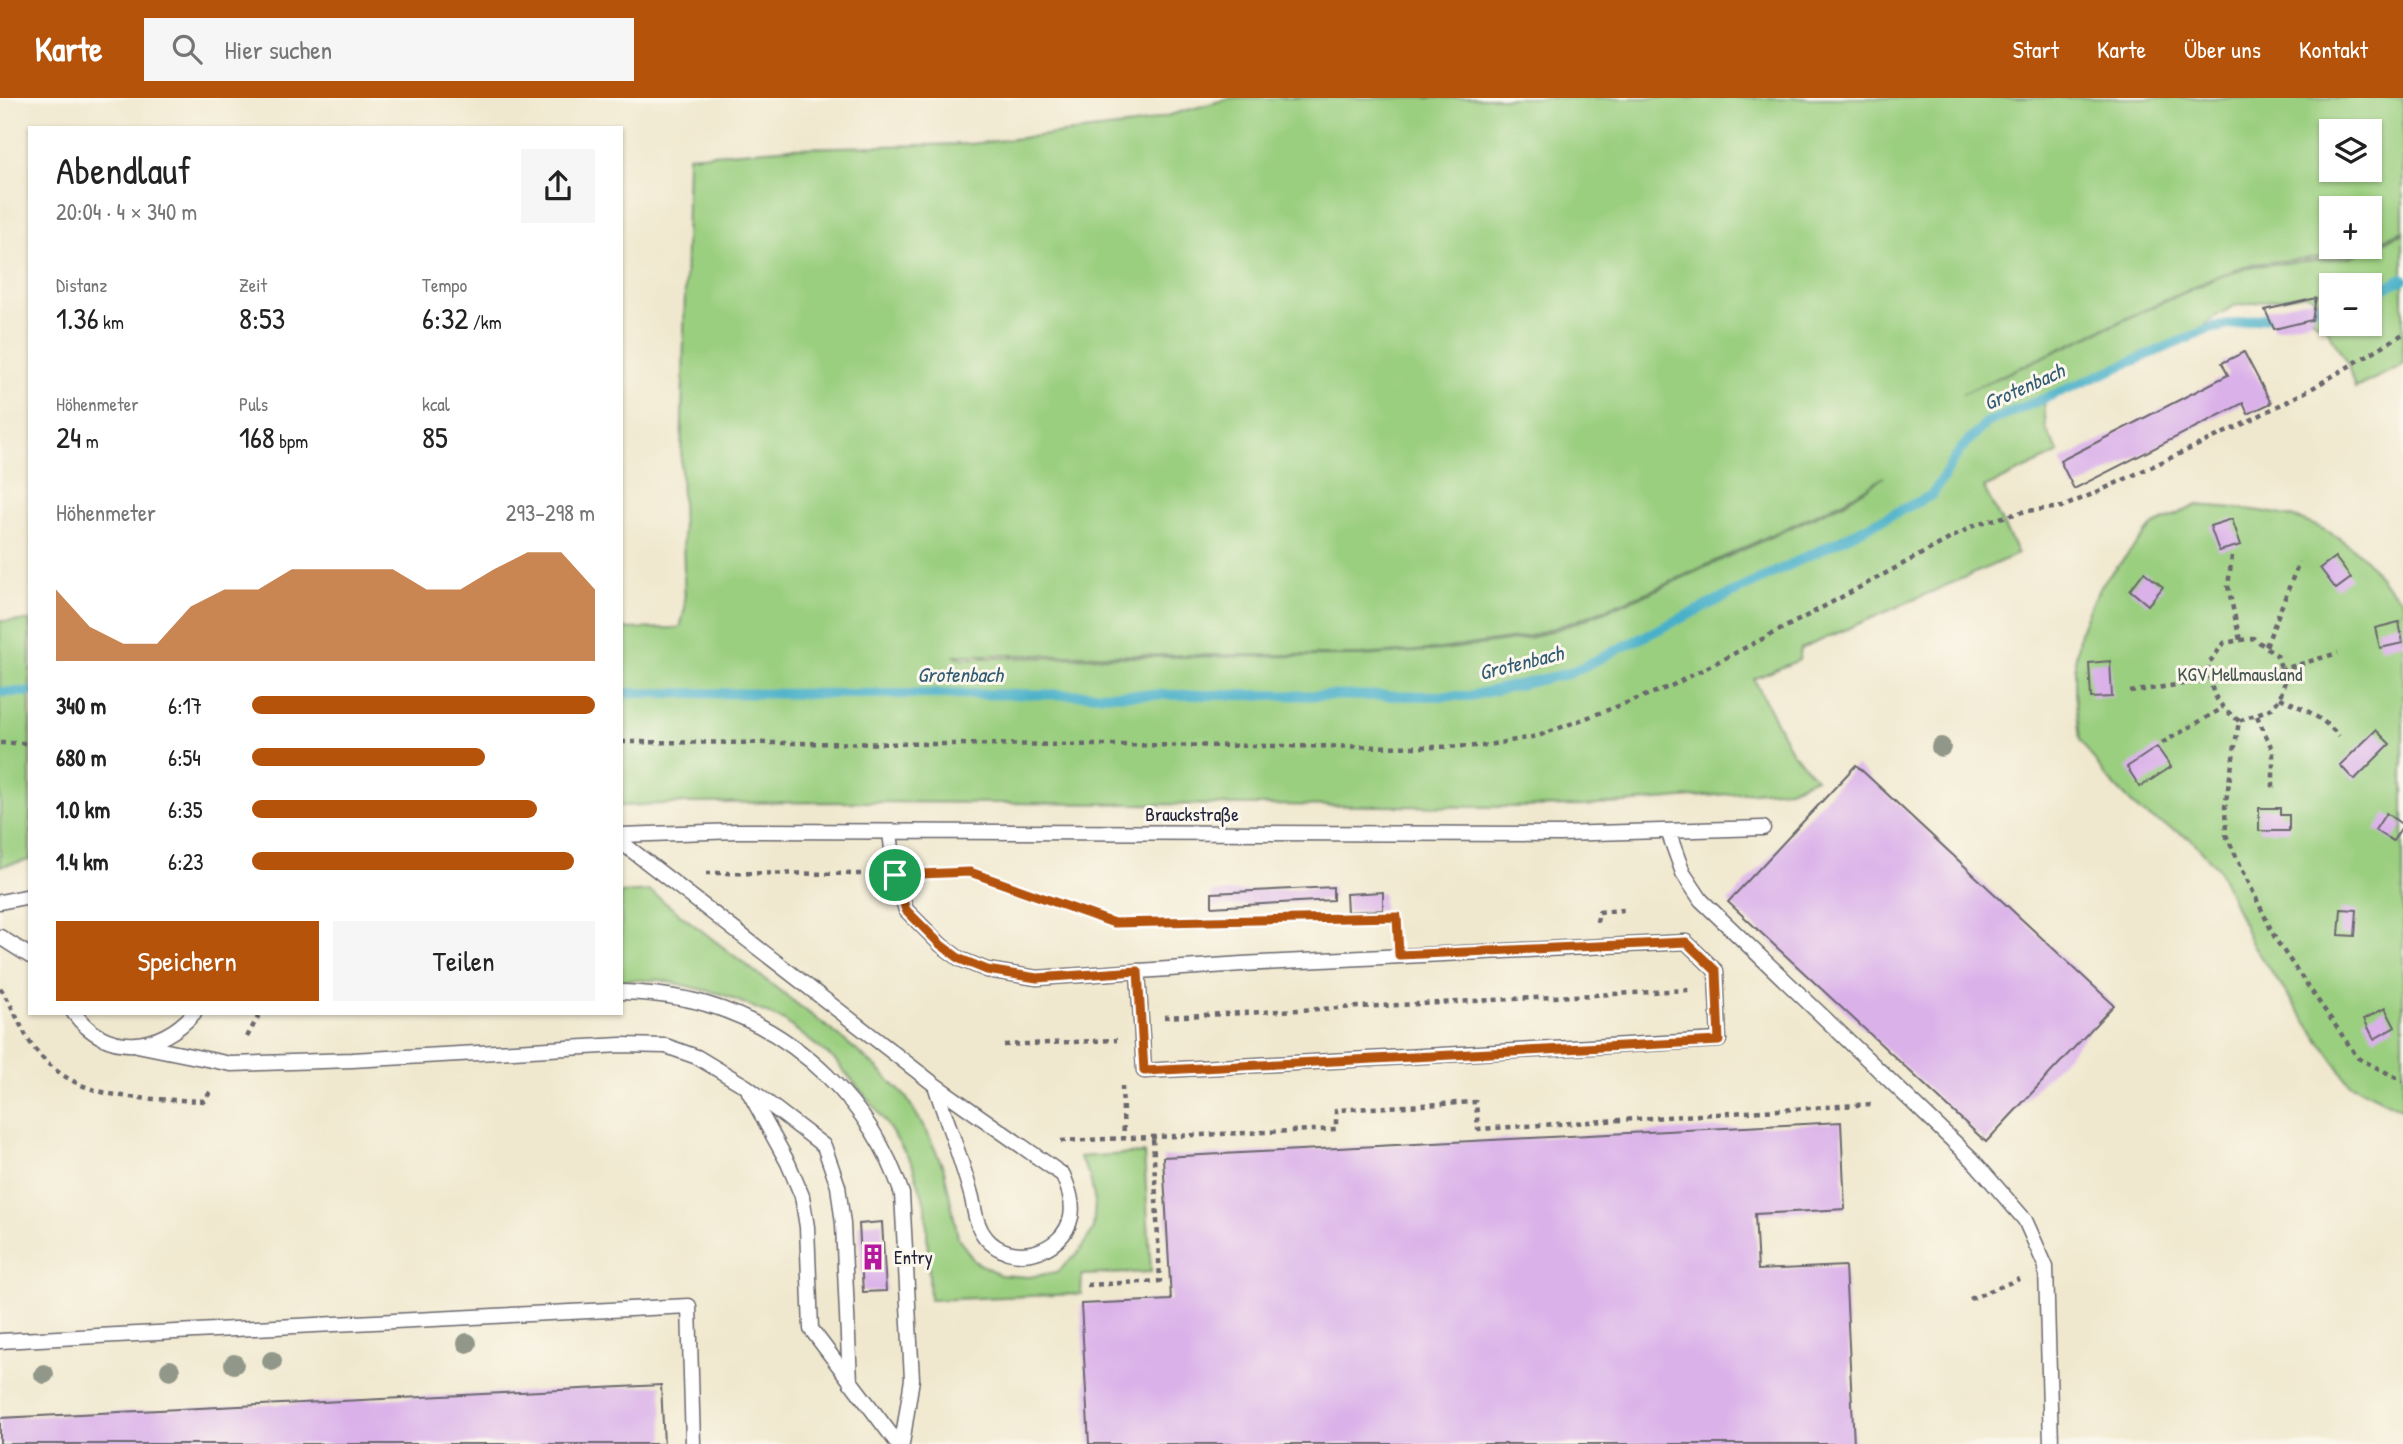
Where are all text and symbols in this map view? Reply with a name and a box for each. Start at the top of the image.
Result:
search box [144,18,634,81]
text: Karte [35,27,102,71]
icon: search [168,30,206,68]
text: Hier suchen [224,32,332,67]
text: Start [2013,33,2059,65]
text: Karte [2097,33,2146,65]
text: Über uns [2184,33,2261,65]
text: Kontakt [2299,33,2368,65]
map controls [2319,119,2382,336]
button: layers [2319,119,2382,182]
text: Abendlauf [56,144,191,196]
button: share [521,149,595,223]
text: 20:04 · 4 × 340 m [56,196,197,227]
button: + [2319,196,2382,259]
text: Distanz [56,272,107,298]
text: Zeit [239,272,267,298]
text: Tempo [422,272,467,298]
button: − [2319,273,2382,336]
text: 1.36 [56,298,99,338]
text: 8:53 [239,298,285,338]
text: 6:32 [422,298,468,338]
text: km [99,309,124,335]
text: /km [468,309,502,335]
water label: Grotenbach [1979,355,2070,417]
text: Höhenmeter [56,391,139,417]
text: Puls [239,391,268,417]
text: kcal [422,391,450,417]
text: 24 [56,417,81,457]
text: 168 [239,417,275,457]
text: 85 [422,417,448,457]
text: m [81,428,99,454]
text: bpm [275,428,308,454]
text: Höhenmeter [56,497,156,528]
text: 293–298 m [506,497,595,528]
water label: Grotenbach [1476,638,1567,687]
water label: Grotenbach [917,660,1004,689]
park label: KGV Mellmausland [2178,661,2303,687]
text: 340 m [56,690,106,721]
text: 6:17 [168,690,202,721]
text: 680 m [56,742,106,773]
text: 6:54 [168,742,201,773]
text: 1.0 km [56,794,110,825]
text: 6:35 [168,794,203,825]
street label: Brauckstraße [1145,801,1239,827]
pin [865,845,925,905]
text: 1.4 km [56,846,108,877]
text: 6:23 [168,846,204,877]
icon: arrive [876,856,914,894]
button: Speichern [56,921,319,1001]
button: Teilen [333,921,595,1001]
building icon: Entry [858,1242,888,1272]
place label: Entry [894,1244,933,1270]

